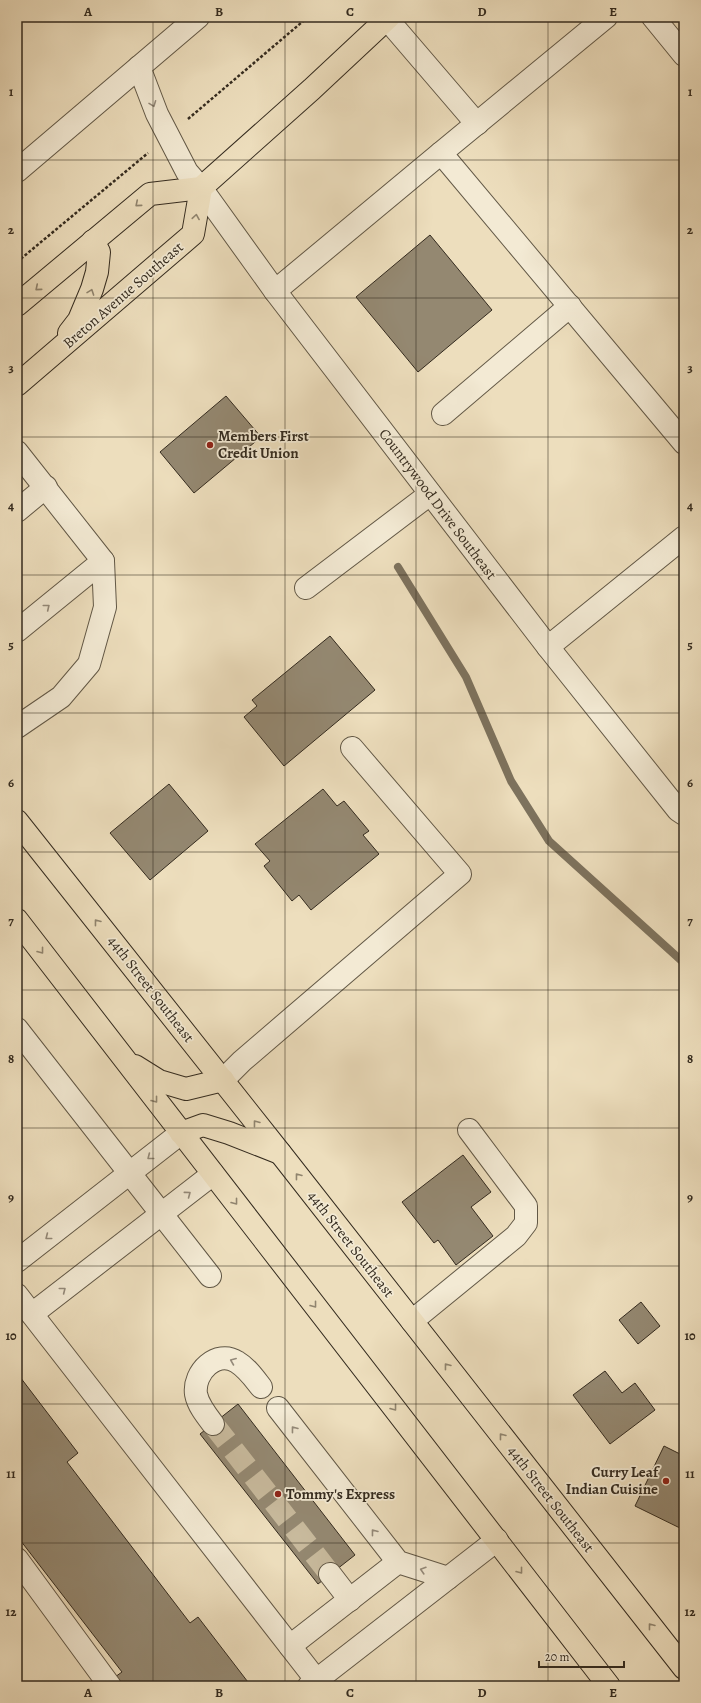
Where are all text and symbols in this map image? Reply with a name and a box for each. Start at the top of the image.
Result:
text: A [83,3,93,20]
text: B [215,3,223,20]
text: C [346,3,354,20]
text: D [477,3,487,20]
text: E [609,3,617,20]
text: 1 [9,83,14,100]
text: 1 [688,83,693,100]
one-way arrow [149,100,157,107]
one-way arrow [135,200,143,207]
one-way arrow [191,214,200,221]
text: 2 [8,221,15,238]
text: 2 [687,221,694,238]
street label: Breton Avenue Southeast [59,237,187,353]
one-way arrow [35,283,43,290]
one-way arrow [86,288,94,295]
text: 3 [8,359,14,376]
text: 3 [687,359,693,376]
street label: Countrywood Drive Southeast [375,424,501,584]
place label: Members First Credit Union [218,426,309,463]
marker: Members First Credit Union [205,440,215,450]
text: 4 [8,497,14,514]
text: 4 [687,497,693,514]
one-way arrow [43,604,50,611]
text: 5 [8,636,14,653]
text: 5 [687,636,693,653]
text: 6 [8,774,14,791]
text: 6 [687,774,693,791]
text: 7 [8,912,14,929]
text: 7 [687,912,693,929]
one-way arrow [95,920,102,927]
street label: 44th Street Southeast [103,932,199,1047]
one-way arrow [36,947,43,954]
text: 8 [8,1050,14,1067]
text: 8 [687,1050,693,1067]
one-way arrow [150,1095,157,1102]
one-way arrow [254,1121,261,1128]
one-way arrow [148,1153,155,1160]
one-way arrow [296,1173,303,1180]
street label: 44th Street Southeast [303,1187,399,1302]
text: 9 [8,1189,14,1206]
text: 9 [687,1189,693,1206]
one-way arrow [183,1191,190,1198]
one-way arrow [230,1198,237,1205]
one-way arrow [45,1232,52,1239]
one-way arrow [58,1288,65,1295]
one-way arrow [310,1301,317,1308]
text: 10 [5,1327,17,1344]
text: 10 [684,1327,696,1344]
one-way arrow [229,1357,236,1365]
one-way arrow [445,1364,452,1371]
one-way arrow [389,1404,397,1411]
one-way arrow [292,1427,299,1434]
one-way arrow [499,1433,506,1440]
street label: 44th Street Southeast [503,1442,599,1557]
place label: Curry Leaf Indian Cuisine [566,1462,660,1499]
text: 11 [6,1465,16,1482]
text: 11 [685,1465,695,1482]
marker: Curry Leaf Indian Cuisine [661,1476,671,1486]
place label: Tommy's Express [286,1484,395,1504]
marker: Tommy's Express [273,1489,283,1499]
one-way arrow [372,1529,379,1536]
one-way arrow [420,1566,427,1575]
one-way arrow [516,1567,523,1574]
text: 12 [6,1603,17,1620]
text: 12 [685,1603,696,1620]
one-way arrow [649,1623,656,1630]
scale bar [539,1643,624,1669]
text: 20 m [545,1649,569,1665]
text: A [83,1684,93,1701]
text: B [215,1684,223,1701]
text: C [346,1684,354,1701]
text: D [477,1684,487,1701]
text: E [609,1684,617,1701]

